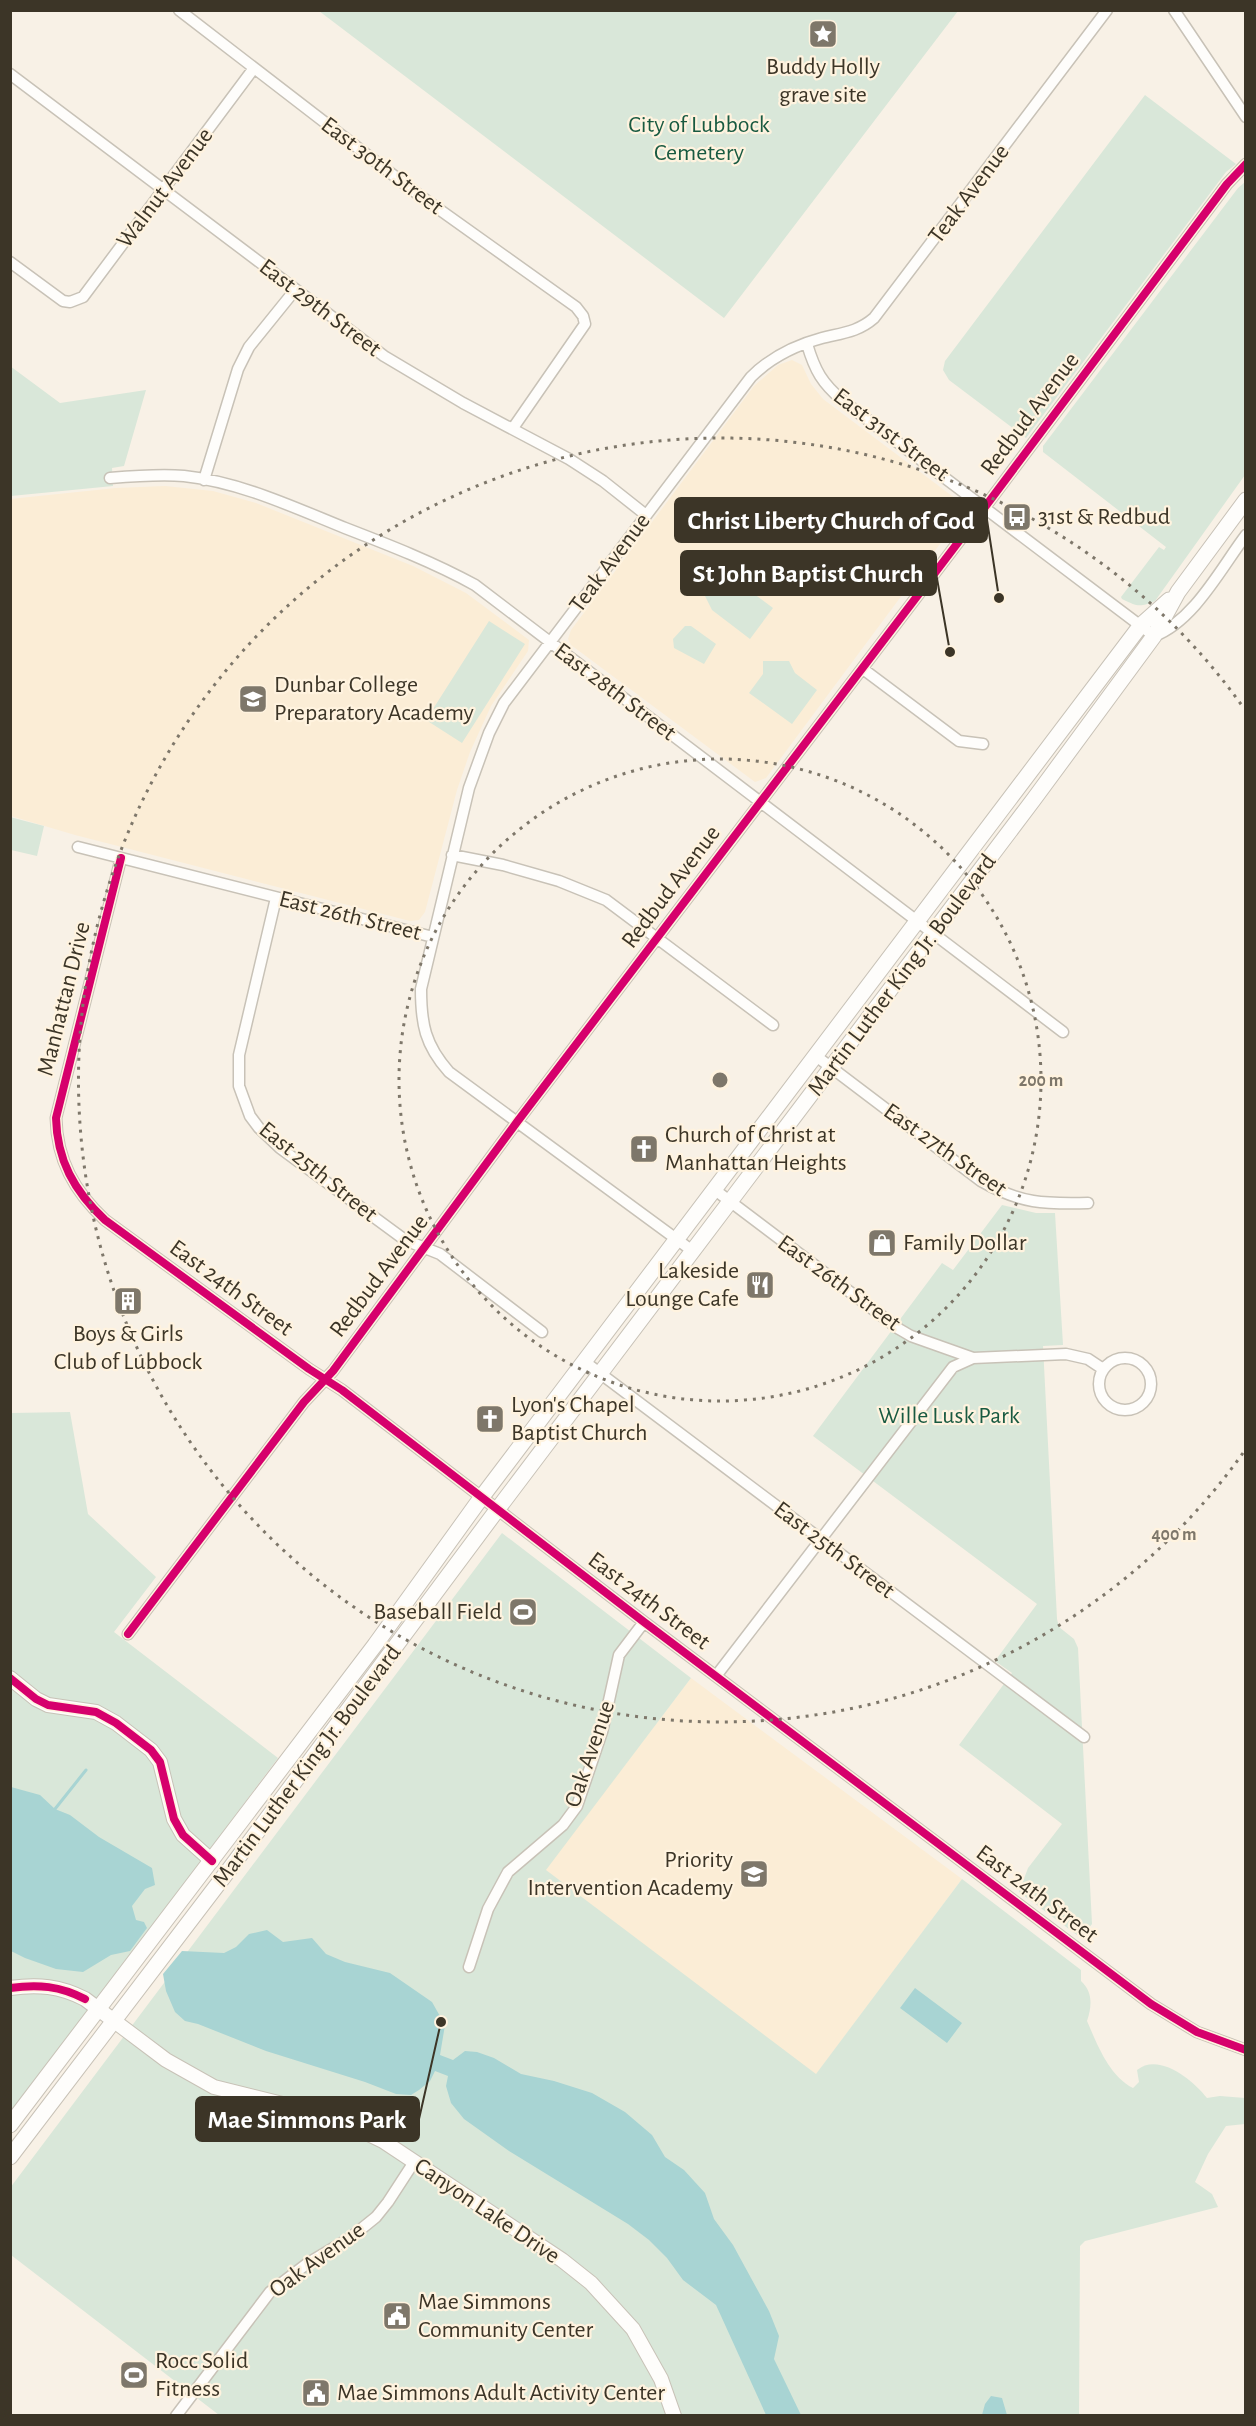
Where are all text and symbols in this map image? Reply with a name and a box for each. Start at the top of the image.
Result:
place icon: Buddy Holly grave site [807,18,839,50]
place label: Buddy Holly grave site [766,55,880,107]
street label: East 30th Street [317,113,448,220]
park label: City of Lubbock Cemetery [628,113,770,165]
street label: Walnut Avenue [112,124,218,252]
street label: Teak Avenue [924,140,1014,248]
street label: East 29th Street [255,255,386,362]
street label: Redbud Avenue [976,348,1084,480]
street label: East 31st Street [829,384,954,486]
callout: Christ Liberty Church of God [675,498,987,542]
bus stop icon: 31st & Redbud [1001,501,1033,533]
place label: 31st & Redbud [1038,505,1170,529]
text: Christ Liberty Church of God [687,508,975,534]
street label: Teak Avenue [565,509,655,617]
callout: St John Baptist Church [681,551,936,595]
text: St John Baptist Church [692,561,924,587]
street label: East 28th Street [550,639,681,746]
place label: Dunbar College Preparatory Academy [274,673,474,725]
school or university icon: Dunbar College Preparatory Academy [237,683,269,715]
street label: Redbud Avenue [617,821,725,953]
street label: Martin Luther King Jr. Boulevard [803,850,1001,1100]
street label: East 26th Street [277,887,424,945]
street label: Manhattan Drive [33,919,95,1079]
centre of rings [710,1070,730,1090]
text: 200 m [1019,1072,1063,1090]
street label: East 27th Street [879,1099,1011,1201]
street label: East 25th Street [254,1117,382,1227]
place label: Church of Christ at Manhattan Heights [665,1123,847,1175]
church icon: Church of Christ at Manhattan Heights [628,1133,660,1165]
street label: Redbud Avenue [325,1210,433,1342]
shop icon: Family Dollar [866,1227,898,1259]
street label: East 26th Street [773,1231,905,1336]
place label: Family Dollar [903,1231,1027,1255]
street label: East 24th Street [165,1235,297,1341]
place label: Lakeside Lounge Cafe [625,1259,739,1311]
restaurant icon: Lakeside Lounge Cafe [744,1269,776,1301]
building icon: Boys & Girls Club of Lubbock [112,1285,144,1317]
place label: Boys & Girls Club of Lubbock [54,1322,202,1374]
place label: Lyon's Chapel Baptist Church [511,1393,648,1445]
church icon: Lyon's Chapel Baptist Church [474,1403,506,1435]
park label: Wille Lusk Park [878,1404,1020,1428]
street label: East 25th Street [769,1497,899,1603]
text: 400 m [1151,1526,1197,1544]
street label: East 24th Street [584,1548,715,1655]
sports icon: Baseball Field [507,1596,539,1628]
place label: Baseball Field [373,1600,502,1624]
street label: Martin Luther King Jr. Boulevard [208,1641,406,1891]
street label: Oak Avenue [561,1698,619,1810]
street label: East 24th Street [972,1841,1103,1948]
place label: Priority Intervention Academy [527,1848,733,1900]
school or university icon: Priority Intervention Academy [738,1858,770,1890]
callout: Mae Simmons Park [196,2097,419,2141]
text: Mae Simmons Park [208,2107,407,2133]
street label: Canyon Lake Drive [410,2154,564,2268]
street label: Oak Avenue [265,2218,369,2302]
place label: Mae Simmons Community Center [418,2290,594,2342]
public building icon: Mae Simmons Community Center [381,2300,413,2332]
place label: Rocc Solid Fitness [155,2349,248,2401]
sports icon: Rocc Solid Fitness [118,2359,150,2391]
public building icon: Mae Simmons Adult Activity Center [300,2377,332,2409]
place label: Mae Simmons Adult Activity Center [337,2381,665,2405]

